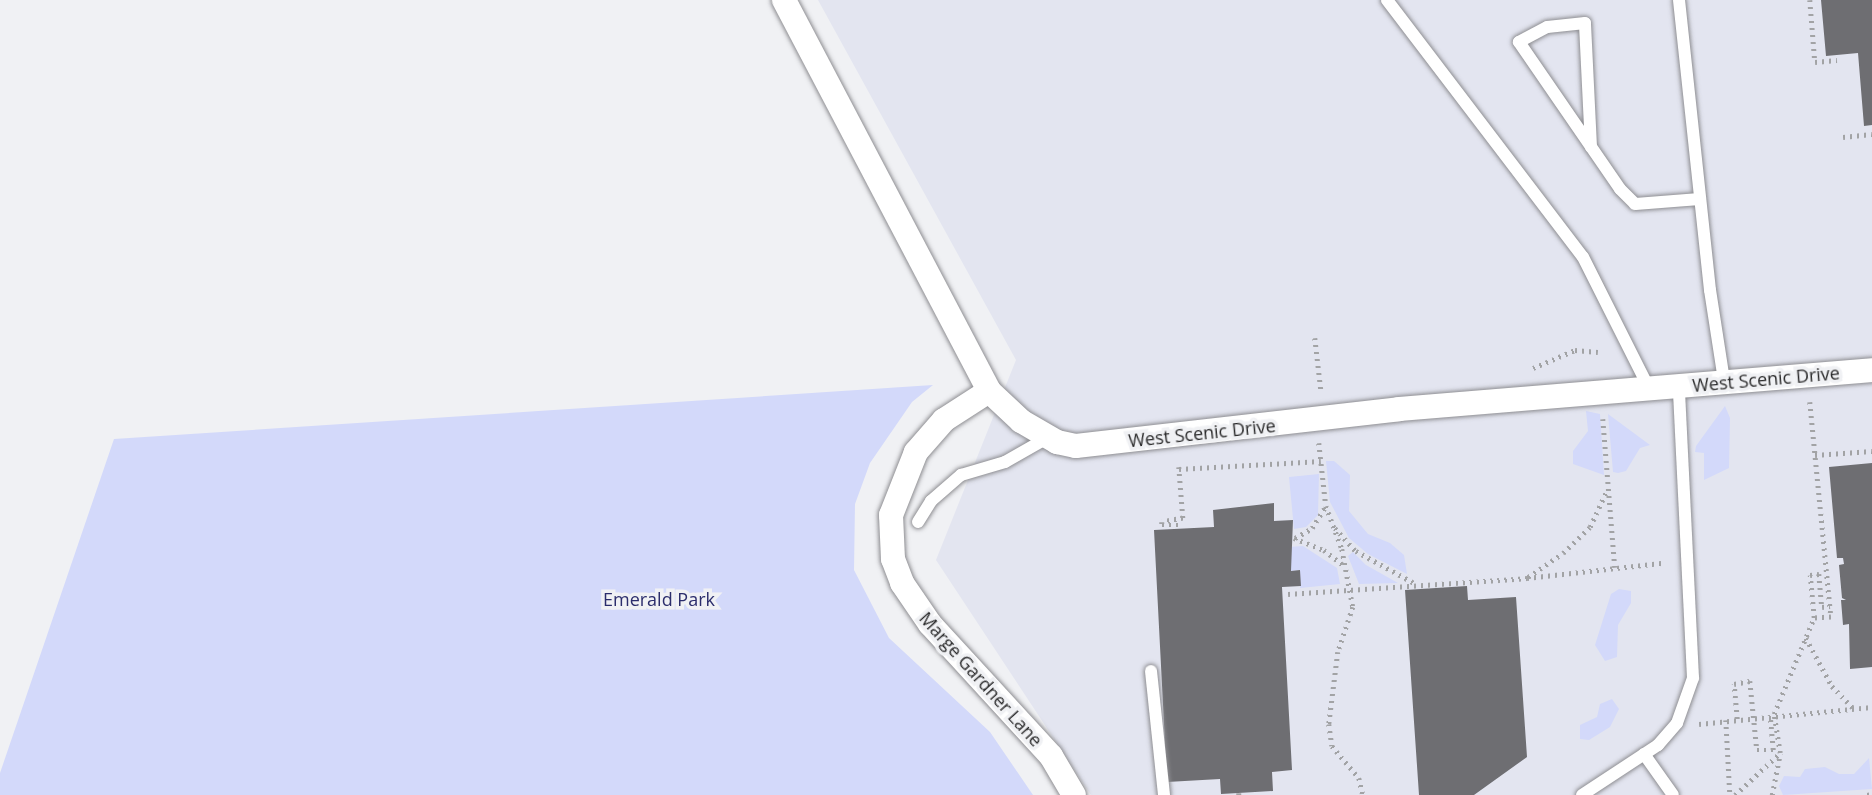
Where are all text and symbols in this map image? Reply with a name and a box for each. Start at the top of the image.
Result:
street label: West Scenic Drive [1691,362,1841,396]
street label: West Scenic Drive [1127,415,1277,451]
park label: Emerald Park [603,588,715,610]
street label: Marge Gardner Lane [915,607,1047,751]

